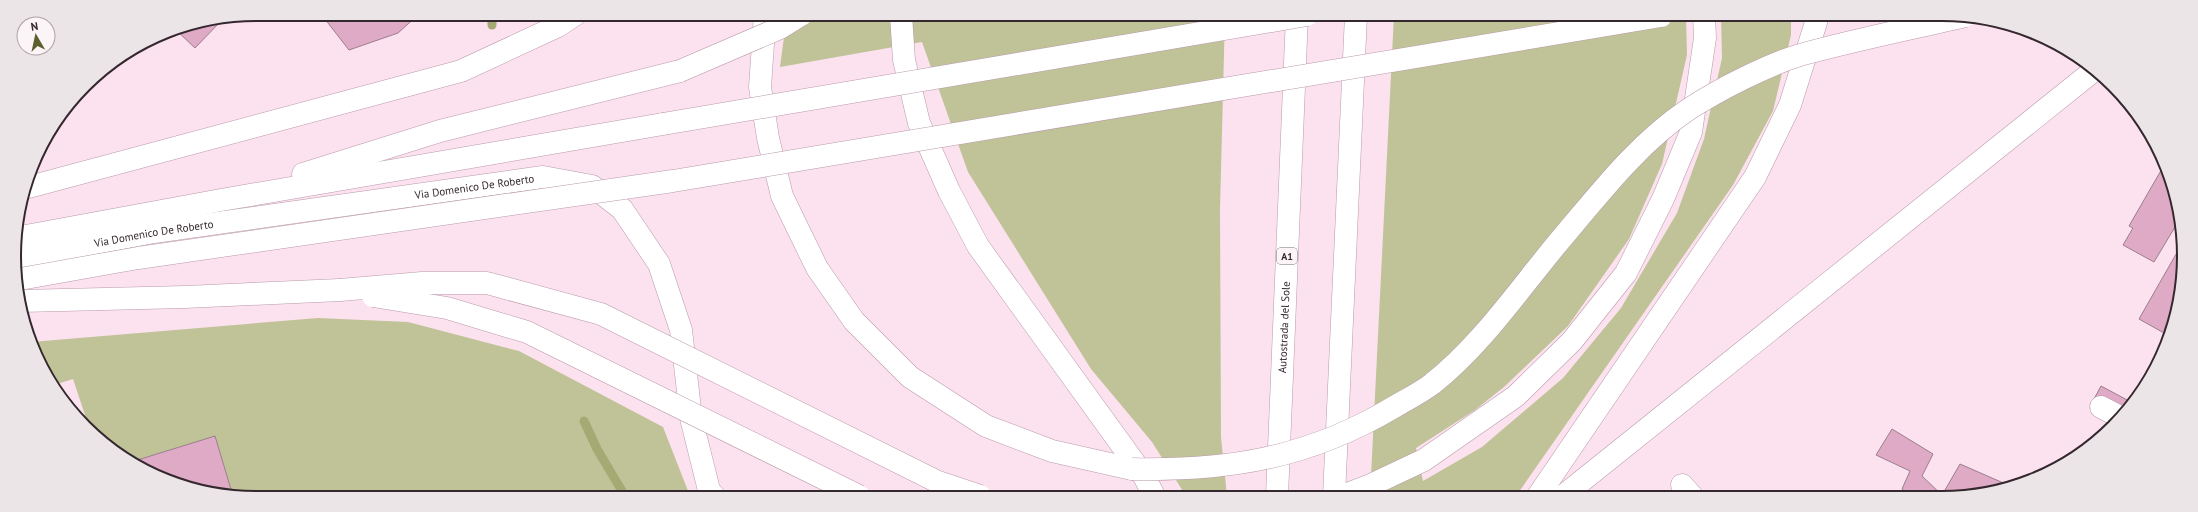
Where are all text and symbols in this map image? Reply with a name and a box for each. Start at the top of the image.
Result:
north arrow [16,16,56,56]
text: N [30,19,39,34]
street label: Via Domenico De Roberto [413,171,535,202]
street label: Via Domenico De Roberto [92,217,214,250]
road number: A1 [1277,248,1297,264]
street label: Autostrada del Sole [1275,280,1293,373]

